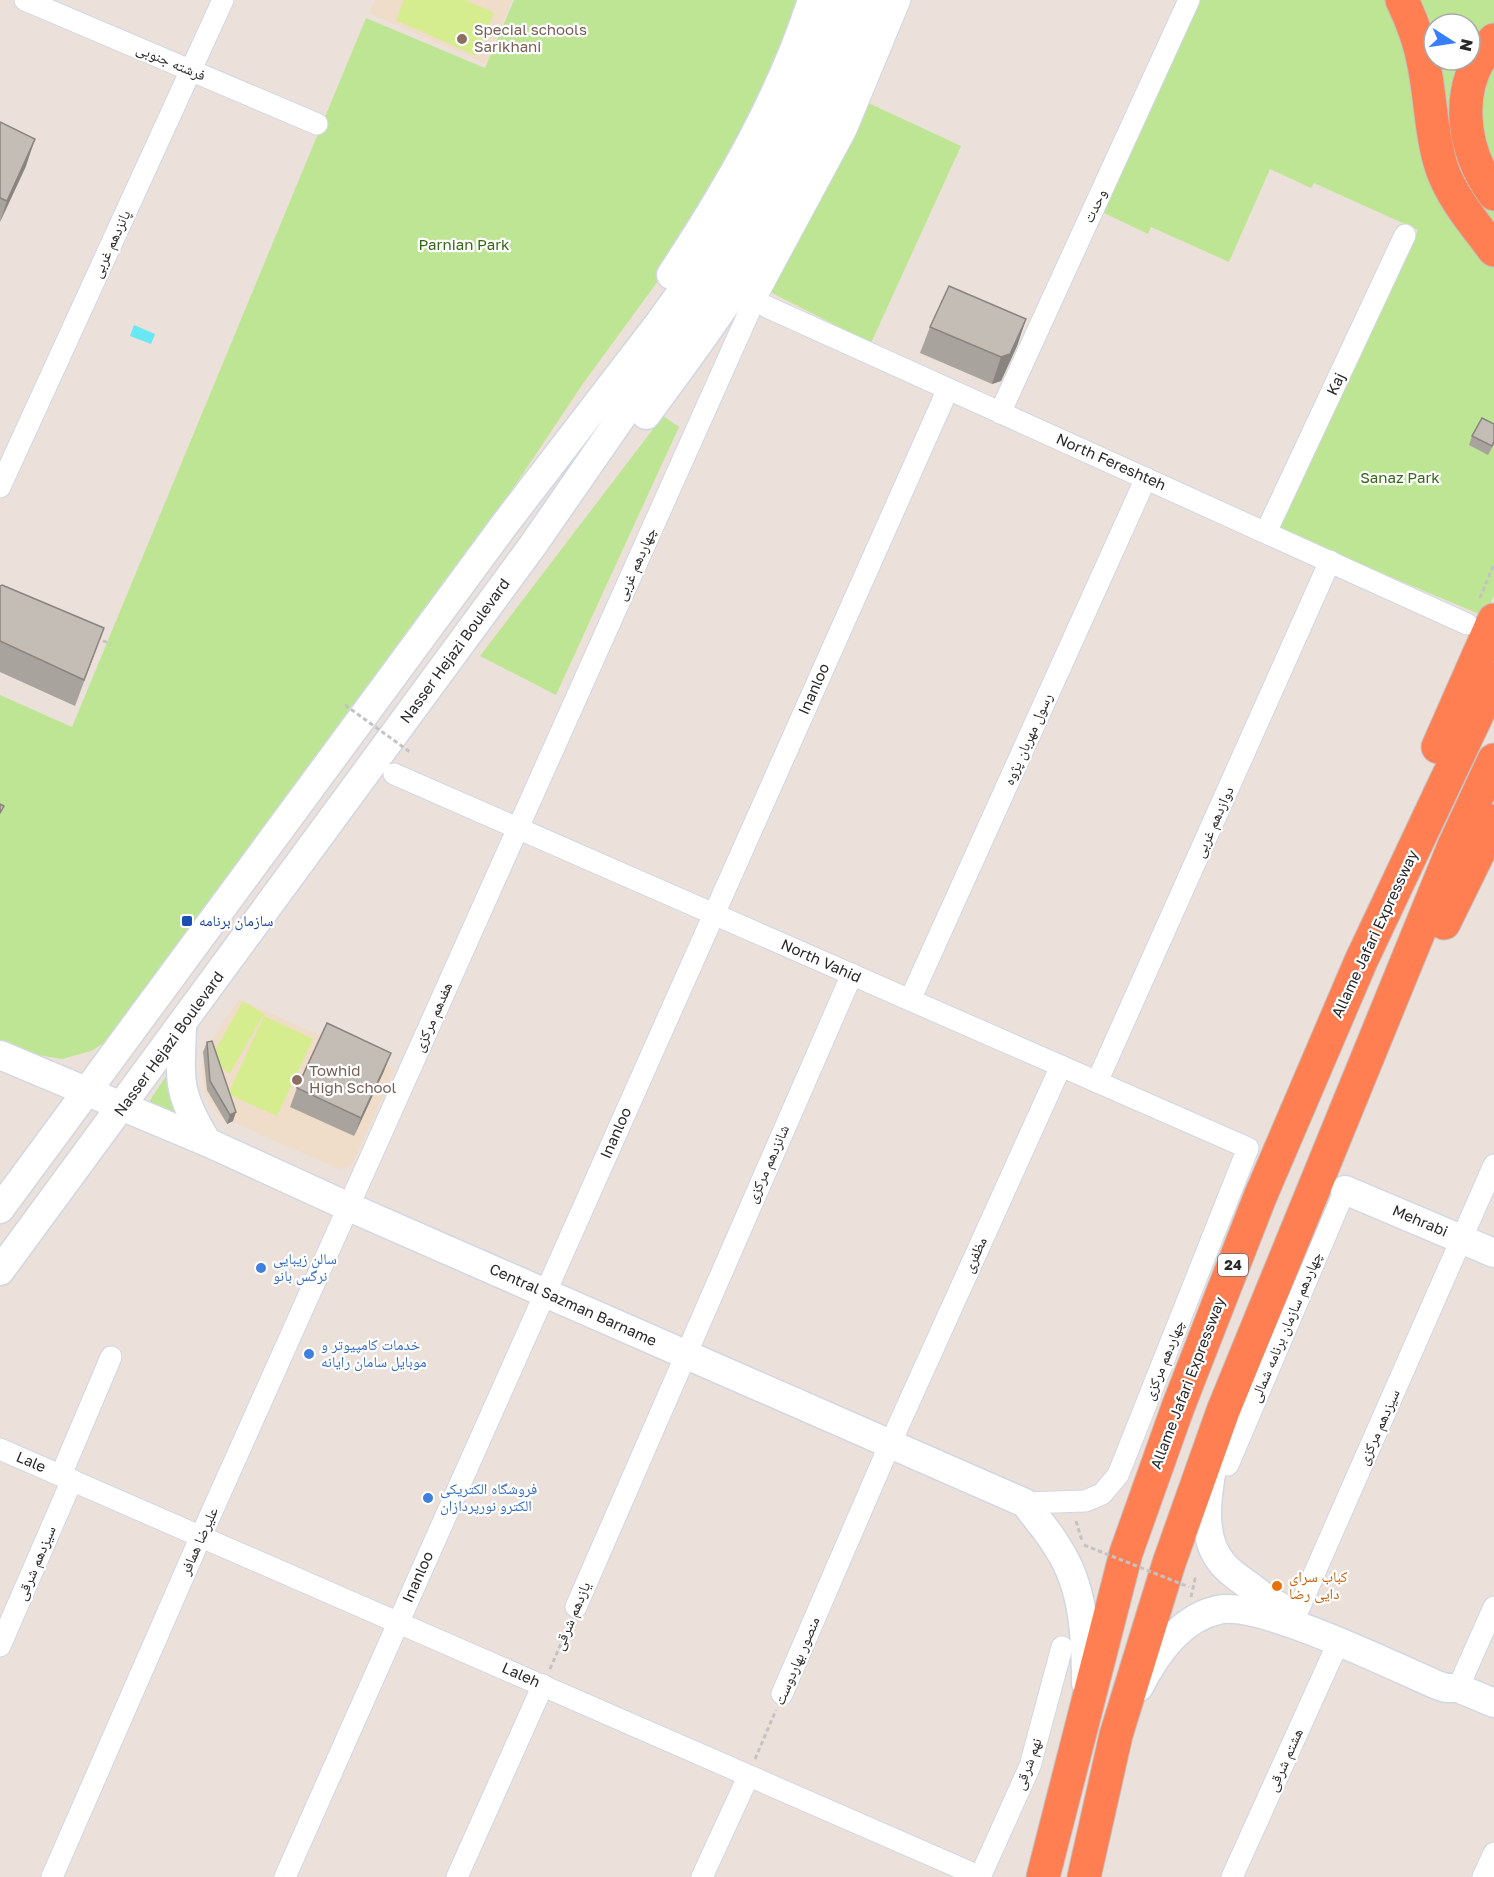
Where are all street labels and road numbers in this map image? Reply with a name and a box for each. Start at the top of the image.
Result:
street label: فرشته جنوبی [133,38,209,86]
street label: وحدت [1078,186,1111,226]
street label: پانزدهم غربی [87,207,135,281]
street label: Kaj [1322,369,1348,398]
street label: North Fereshteh [1054,429,1169,493]
street label: چهاردهم غربی [611,524,661,604]
street label: Nasser Hejazi Boulevard [396,574,513,726]
street label: Inanloo [794,660,832,717]
street label: رسول مهربان پژوه [999,690,1057,788]
street label: دوازدهم غربی [1189,783,1239,861]
street label: Allame Jafari Expressway [1327,846,1421,1020]
street label: North Vahid [779,934,864,986]
street label: Nasser Hejazi Boulevard [110,967,227,1119]
street label: هفدهم مرکزی [409,979,457,1055]
street label: Inanloo [596,1104,634,1161]
street label: شانزدهم مرکزی [742,1122,794,1206]
street label: Mehrabi [1390,1200,1451,1240]
street label: مظفری [958,1234,992,1276]
street label: چهاردهم سازمان برنامه شمالی [1245,1248,1327,1405]
road number: 24 [1218,1254,1248,1276]
street label: Central Sazman Barname [487,1259,660,1349]
street label: Allame Jafari Expressway [1146,1293,1228,1471]
street label: چهاردهم مرکزی [1139,1317,1189,1403]
street label: سیزدهم مرکزی [1353,1386,1405,1468]
street label: Lale [14,1447,49,1475]
street label: علیرضا همافر [175,1504,222,1578]
street label: سیزدهم شرقی [11,1522,61,1603]
street label: Inanloo [398,1548,436,1605]
street label: یازدهم شرقی [549,1578,596,1653]
street label: منصور بهاردوست [769,1614,824,1708]
street label: Laleh [500,1658,543,1690]
street label: هشتم شرقی [1262,1725,1308,1795]
street label: نهم شرقی [1009,1735,1047,1793]

